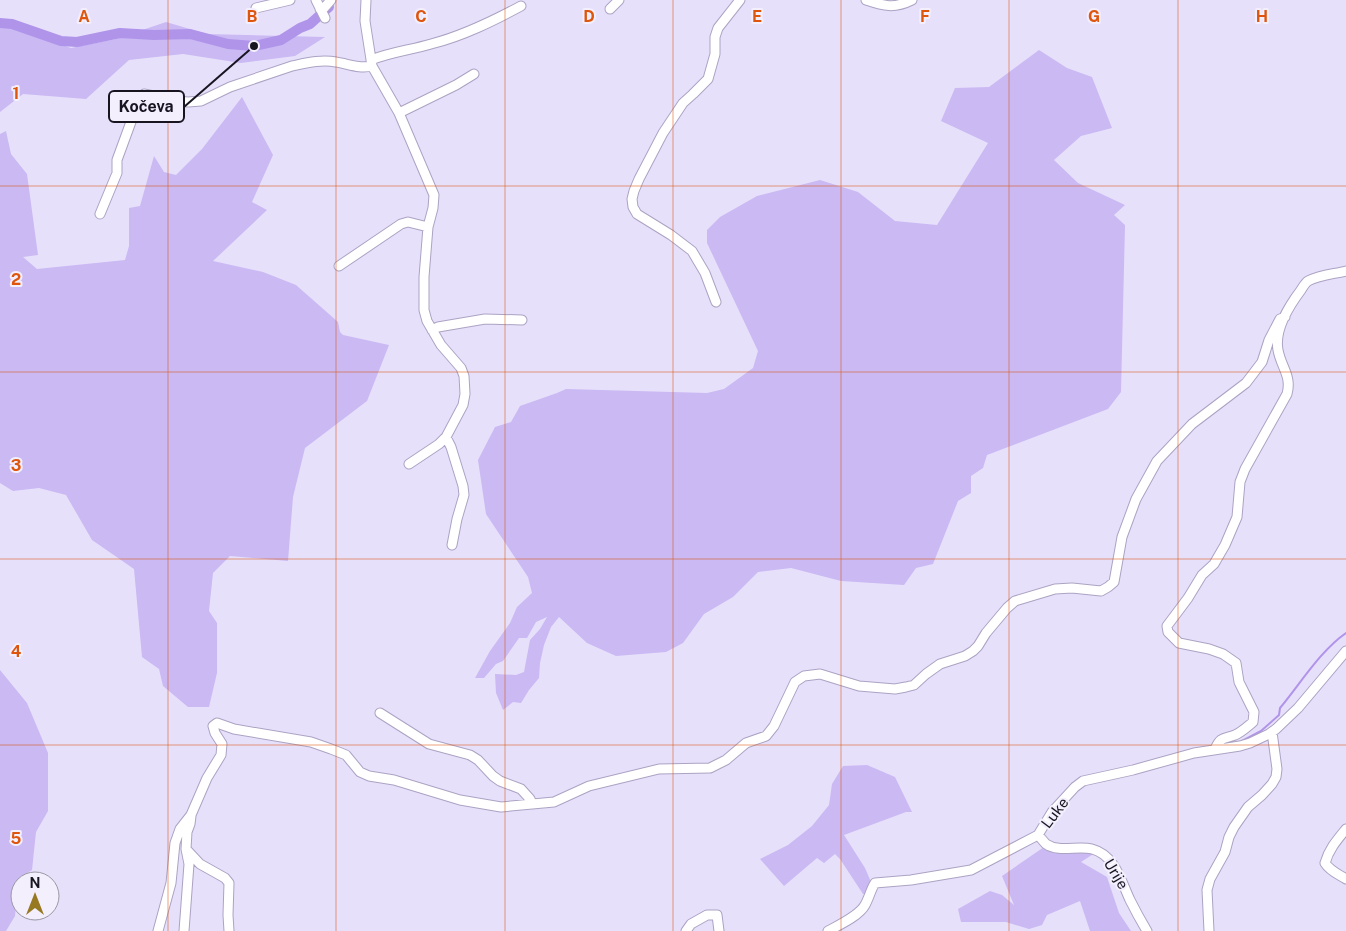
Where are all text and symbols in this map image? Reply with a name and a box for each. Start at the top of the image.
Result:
text: A [78,7,90,26]
text: B [247,7,258,26]
text: C [415,7,427,26]
text: D [583,7,595,26]
text: E [752,7,762,26]
text: F [920,7,930,26]
text: G [1088,7,1100,26]
text: H [1256,7,1268,26]
text: 1 [13,84,19,103]
callout: Kočeva [109,91,184,122]
text: Kočeva [119,97,174,116]
text: 2 [11,270,21,289]
text: 3 [11,456,21,475]
text: 4 [11,642,22,661]
street label: Luke [1038,794,1072,831]
text: 5 [11,829,22,848]
street label: Urije [1101,855,1132,892]
north arrow [10,871,60,921]
text: N [30,875,40,891]

